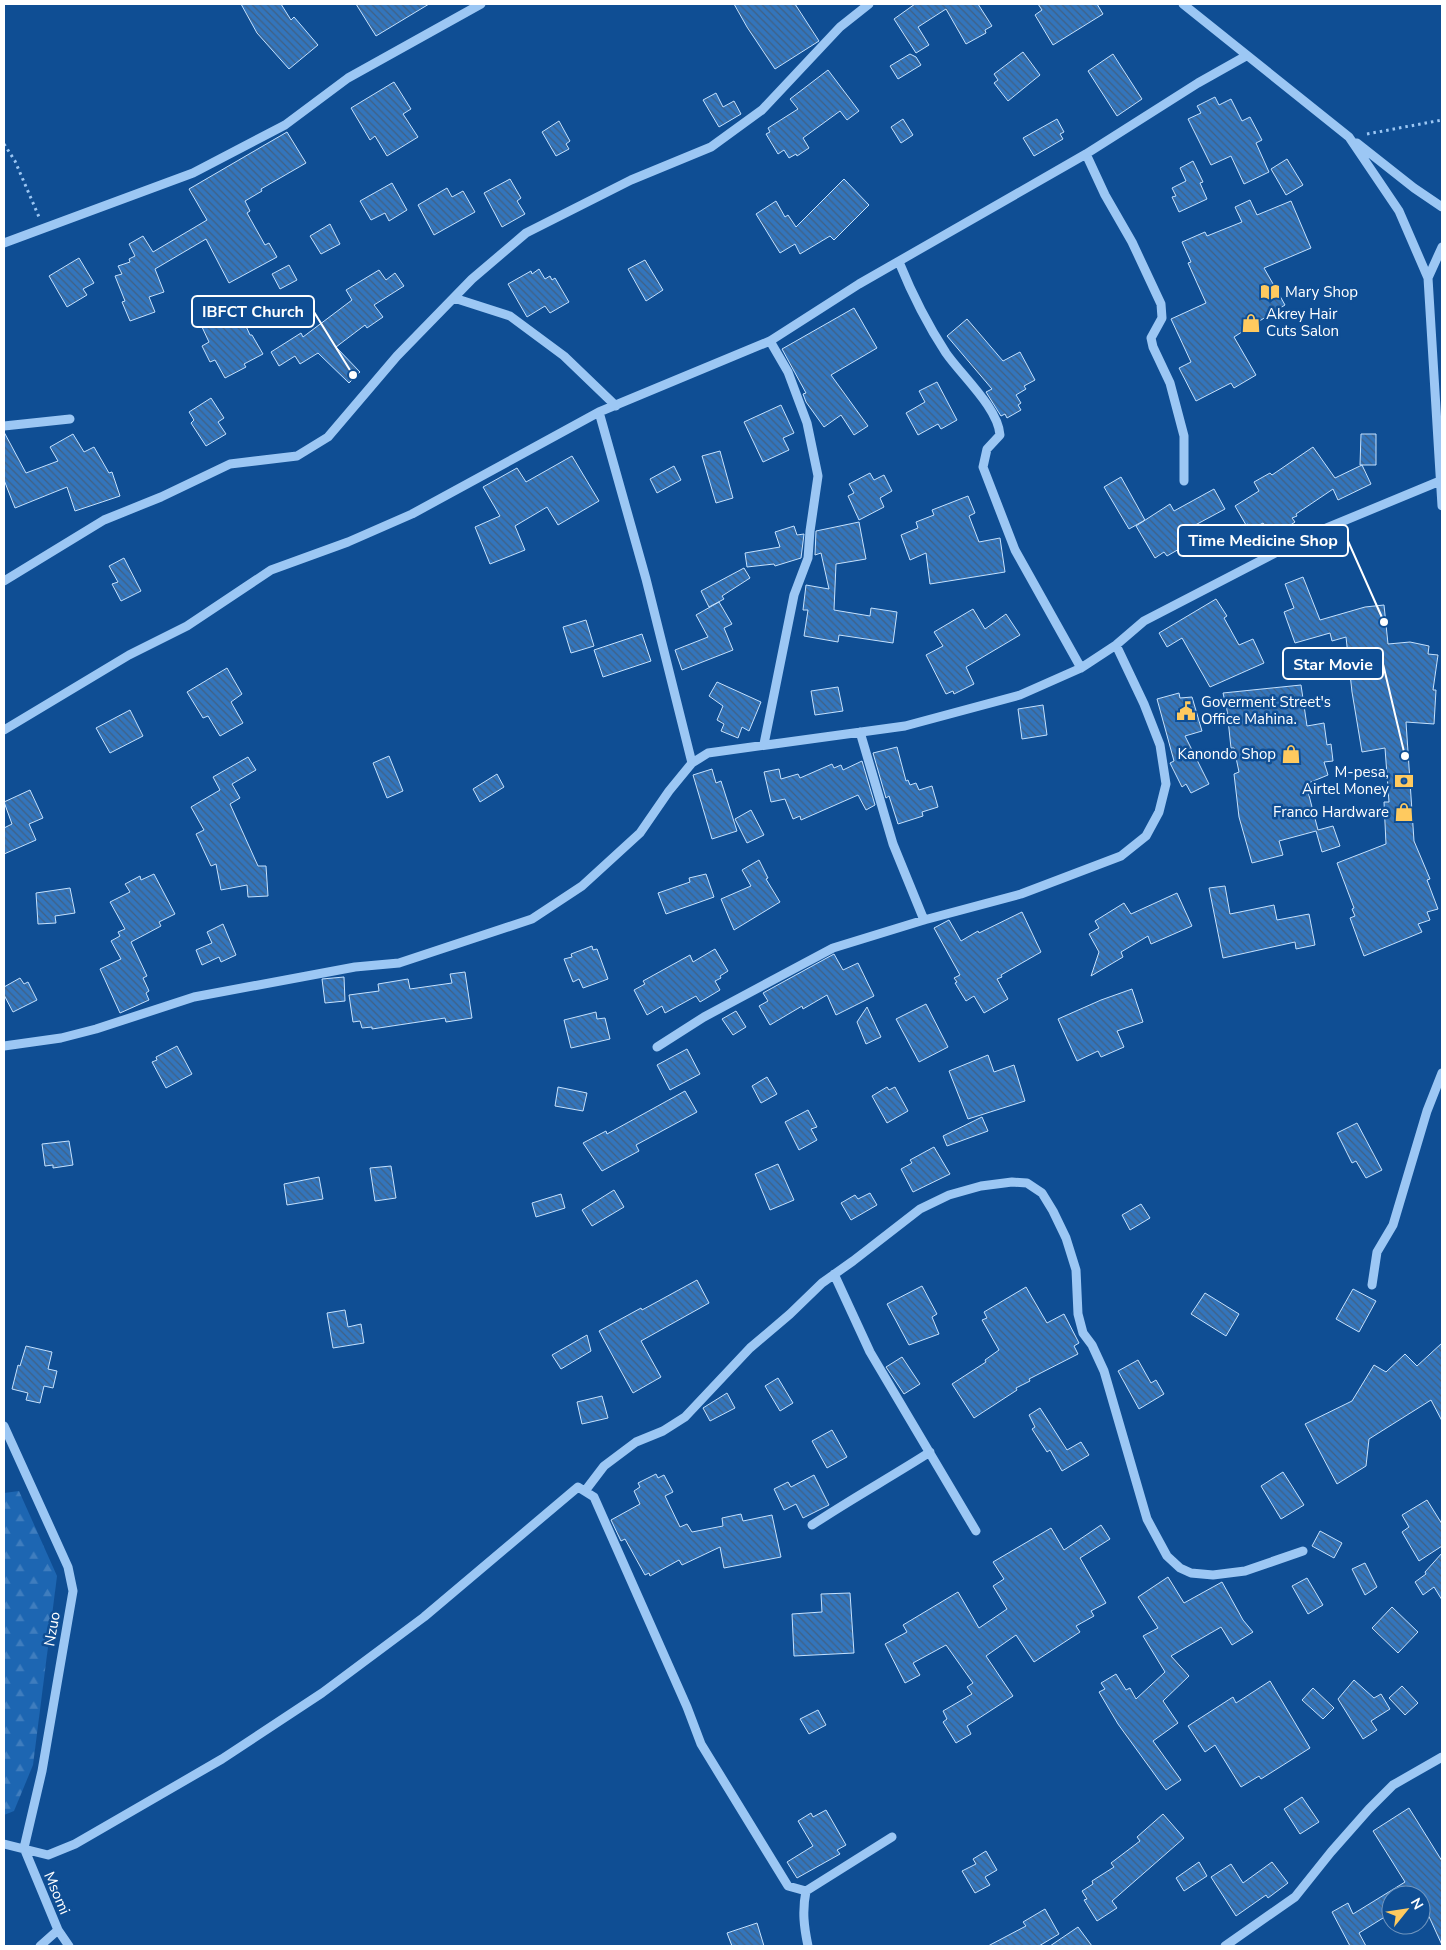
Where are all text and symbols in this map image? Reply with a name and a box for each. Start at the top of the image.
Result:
library icon: Mary Shop [1259,281,1281,303]
place label: Mary Shop [1285,282,1358,302]
callout: IBFCT Church [192,296,314,327]
text: IBFCT Church [202,301,304,323]
place label: Akrey Hair Cuts Salon [1266,304,1339,341]
shop icon: Akrey Hair Cuts Salon [1240,312,1262,334]
callout: Time Medicine Shop [1178,525,1348,556]
text: Time Medicine Shop [1188,530,1338,552]
callout: Star Movie [1283,648,1383,679]
text: Star Movie [1293,654,1373,676]
place label: Goverment Street's Office Mahina. [1201,692,1331,729]
public building icon: Goverment Street's Office Mahina. [1175,700,1197,722]
shop icon: Kanondo Shop [1280,743,1302,765]
place label: Kanondo Shop [1178,744,1276,764]
place label: M-pesa, Airtel Money [1302,762,1389,799]
bank icon: M-pesa, Airtel Money [1393,770,1415,792]
shop icon: Franco Hardware [1393,801,1415,823]
place label: Franco Hardware [1273,802,1389,822]
street label: Nzuo [39,1610,65,1648]
street label: Msomi [39,1869,75,1917]
north arrow [1381,1885,1431,1935]
text: N [1406,1894,1428,1913]

